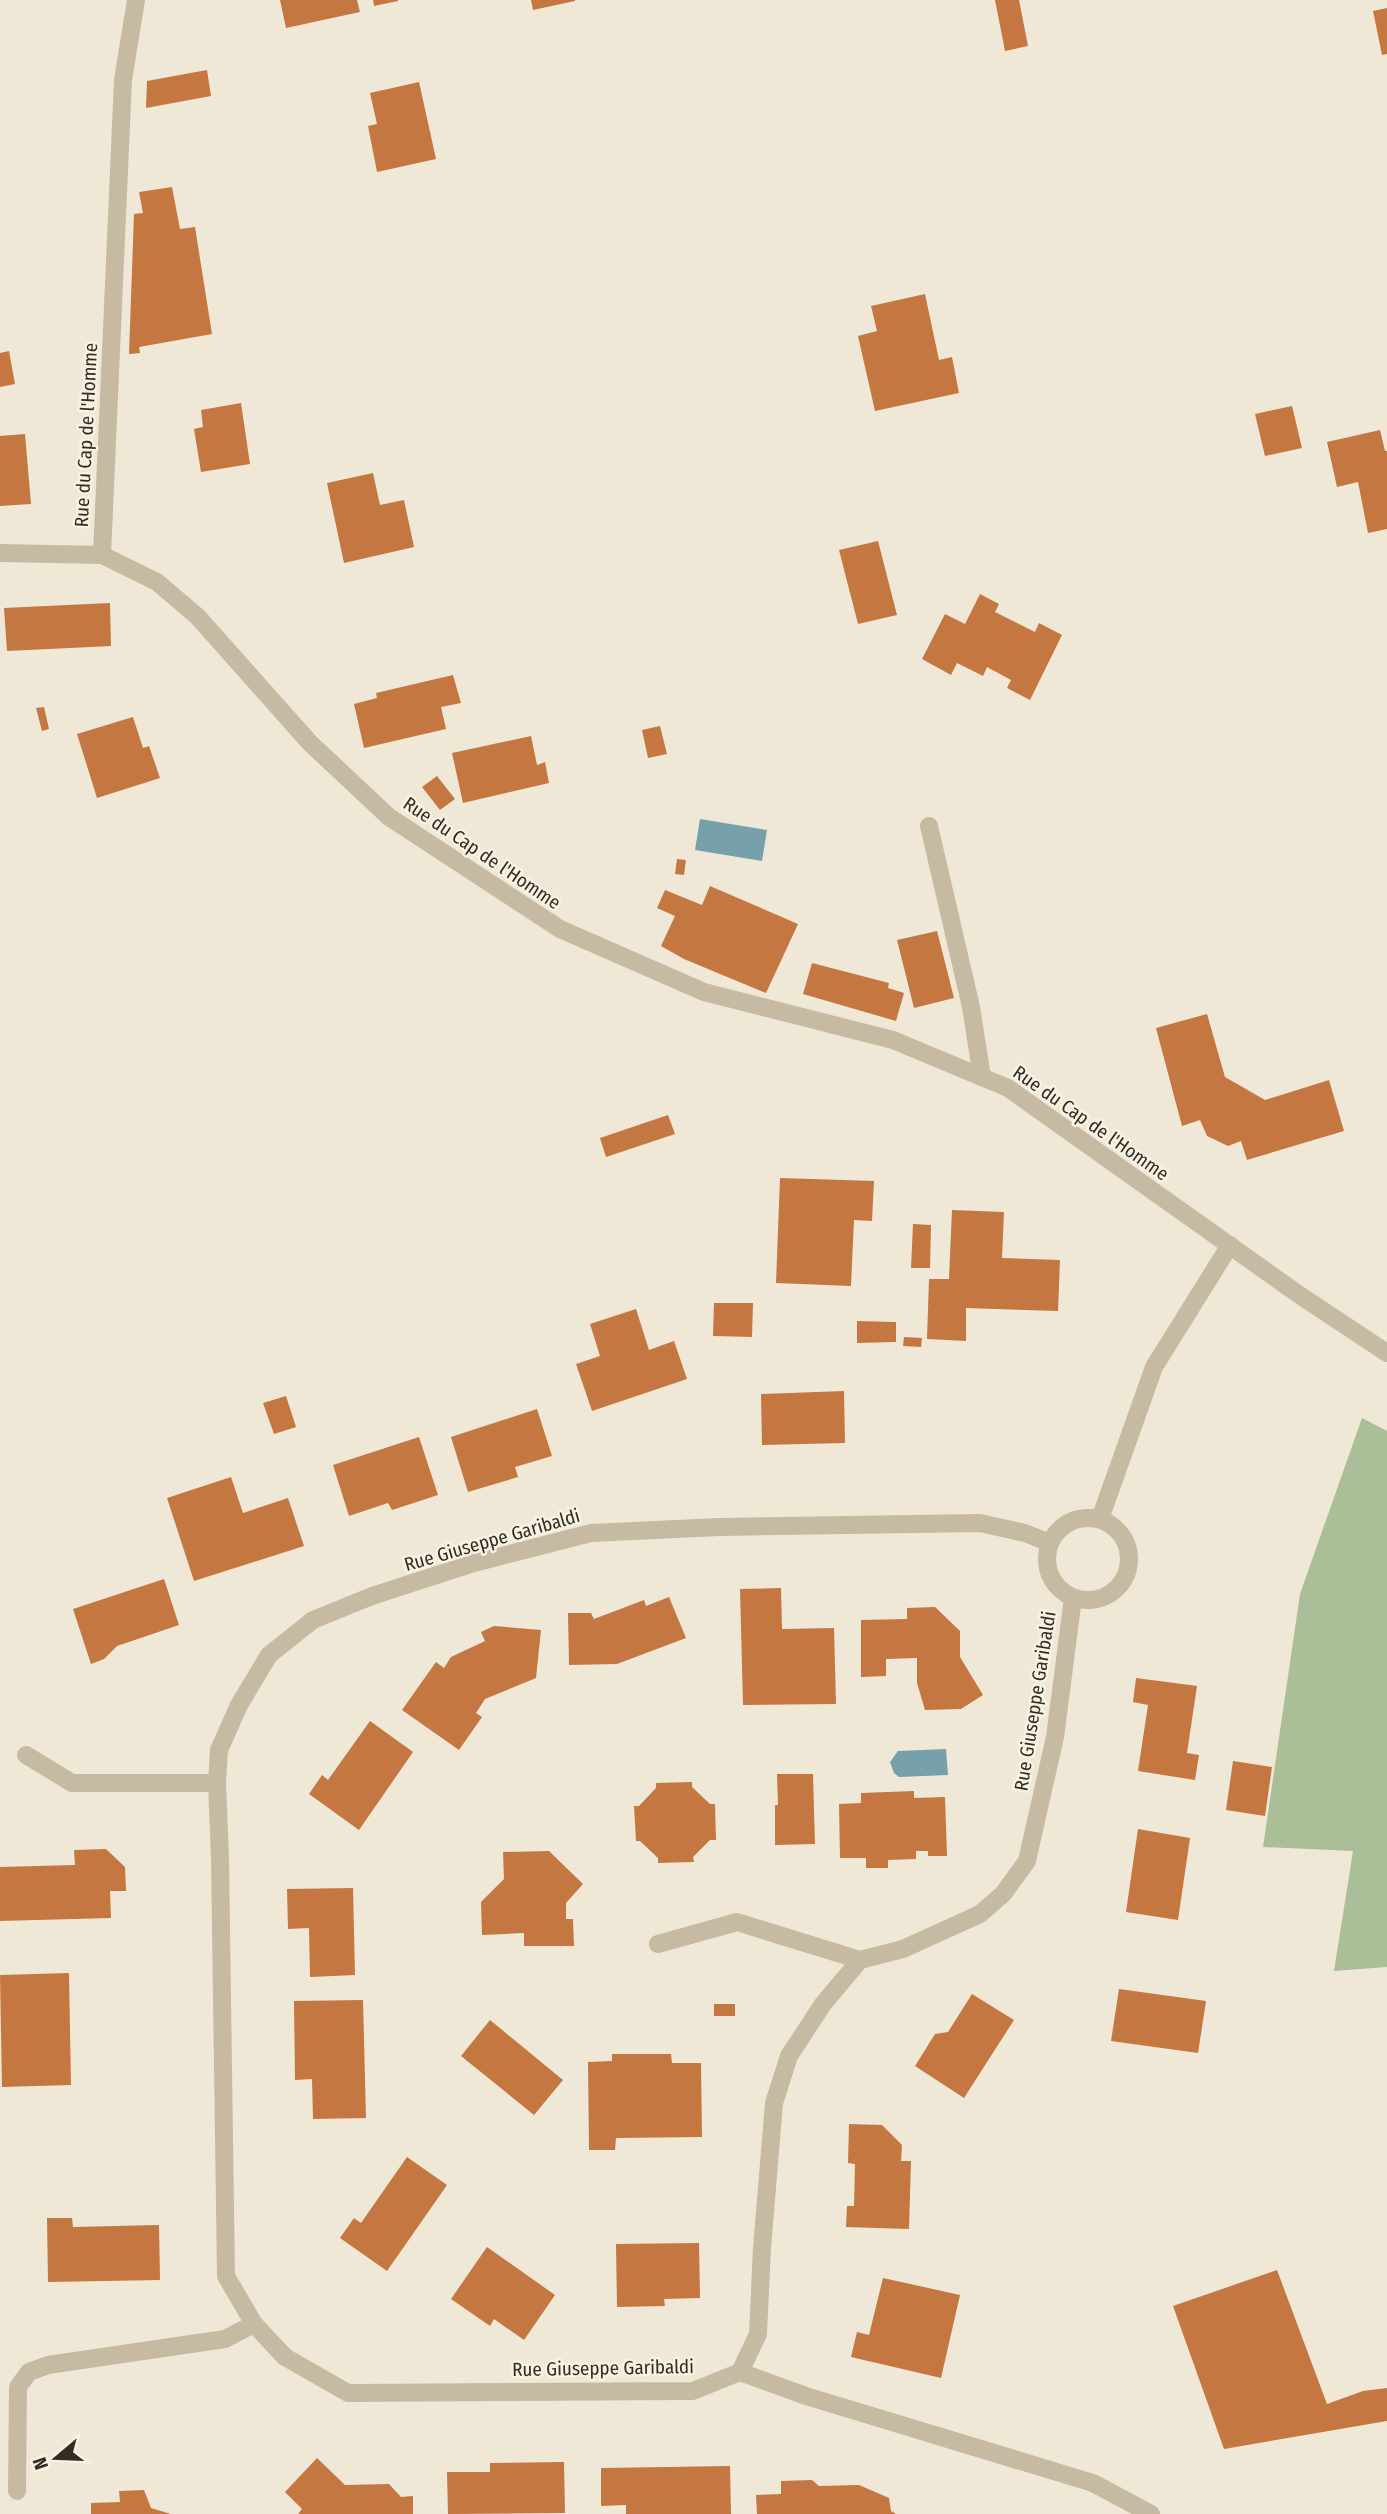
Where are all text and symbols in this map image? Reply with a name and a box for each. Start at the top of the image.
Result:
street label: Rue du Cap de l'Homme [70,342,102,528]
street label: Rue du Cap de l'Homme [399,792,565,914]
street label: Rue du Cap de l'Homme [1009,1061,1173,1185]
street label: Rue Giuseppe Garibaldi [401,1504,583,1576]
street label: Rue Giuseppe Garibaldi [1009,1609,1061,1793]
street label: Rue Giuseppe Garibaldi [512,2355,694,2381]
north arrow [21,2423,91,2493]
text: N [28,2454,53,2473]

